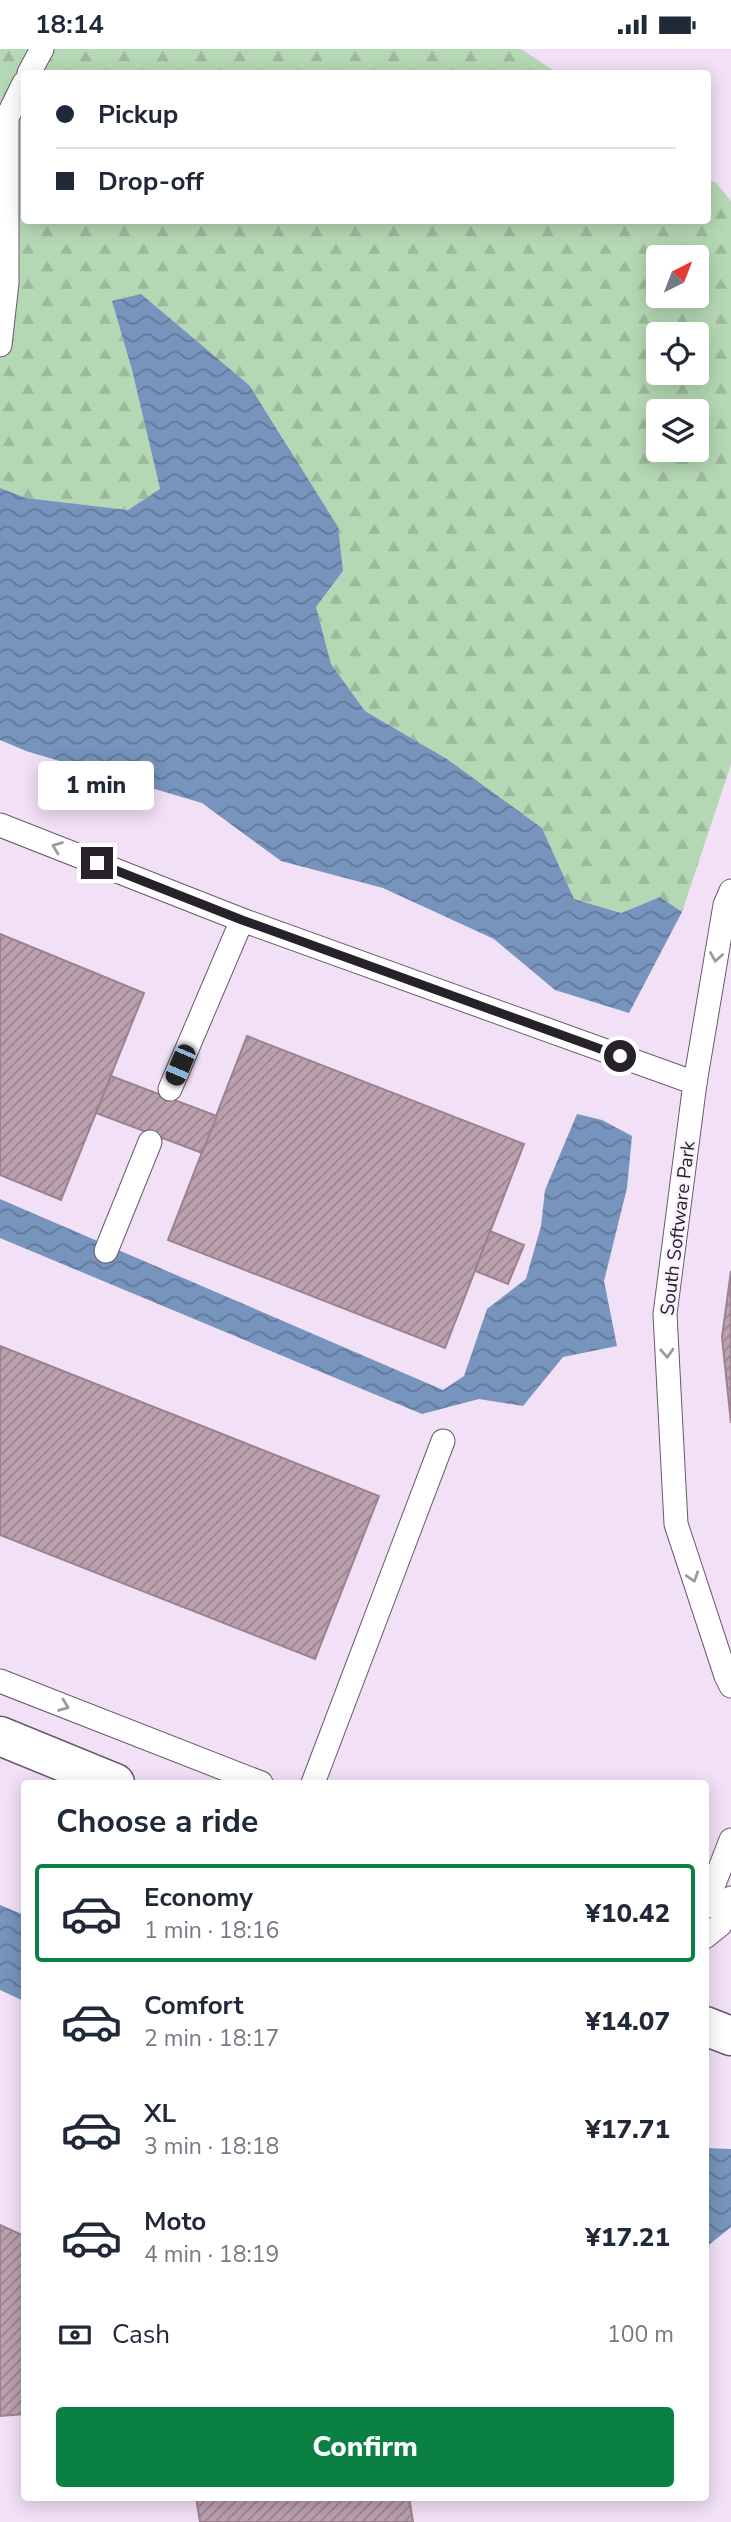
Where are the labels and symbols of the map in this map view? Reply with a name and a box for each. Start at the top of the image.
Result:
north arrow [646,245,709,308]
callout: 1 min [39,761,155,811]
one-way arrow [52,842,64,856]
route end [81,847,113,879]
one-way arrow [709,951,724,963]
route start [604,1040,636,1072]
car [163,1042,198,1088]
street label: South Software Park [654,1139,702,1317]
one-way arrow [659,1347,674,1358]
one-way arrow [685,1571,700,1583]
one-way arrow [57,1697,69,1711]

